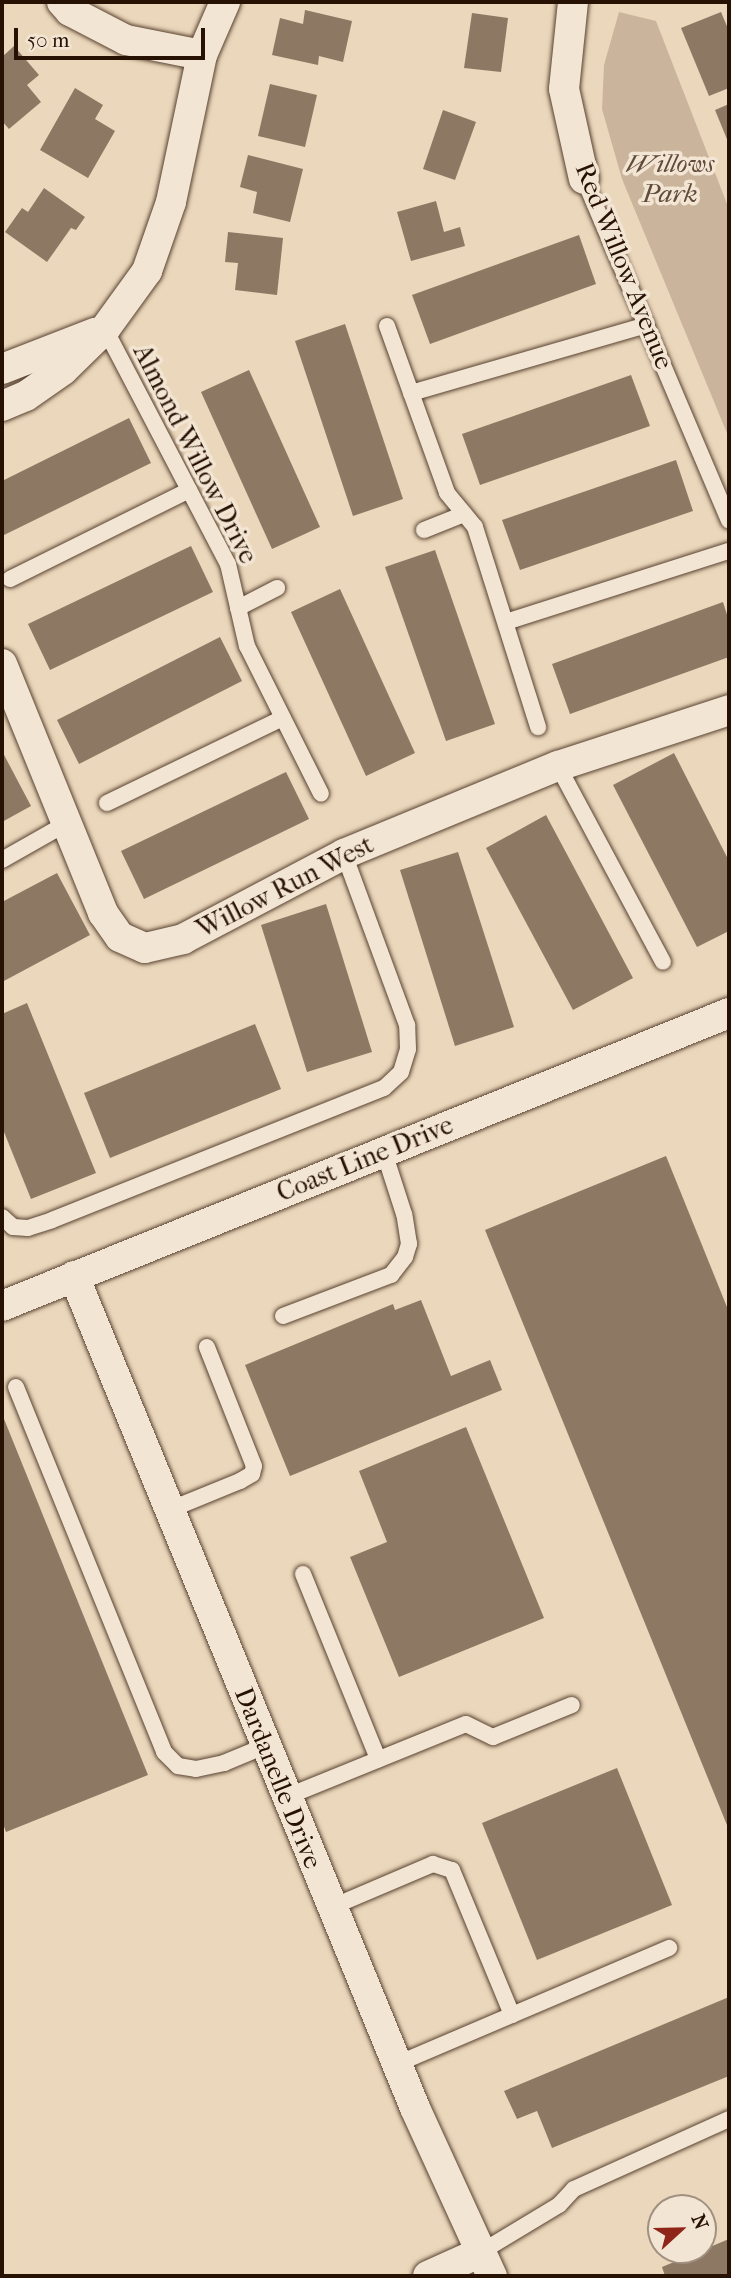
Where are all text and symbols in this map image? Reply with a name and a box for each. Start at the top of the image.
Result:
scale bar [18,14,208,58]
text: 50 m [27,28,70,52]
park label: Willows Park [626,148,714,210]
street label: Red Willow Avenue [568,158,680,374]
street label: Almond Willow Drive [126,339,264,569]
street label: Willow Run West [191,829,379,945]
street label: Coast Line Drive [272,1109,458,1209]
street label: Dardanelle Drive [227,1683,329,1873]
north arrow [647,2194,717,2264]
text: N [687,2211,713,2233]

